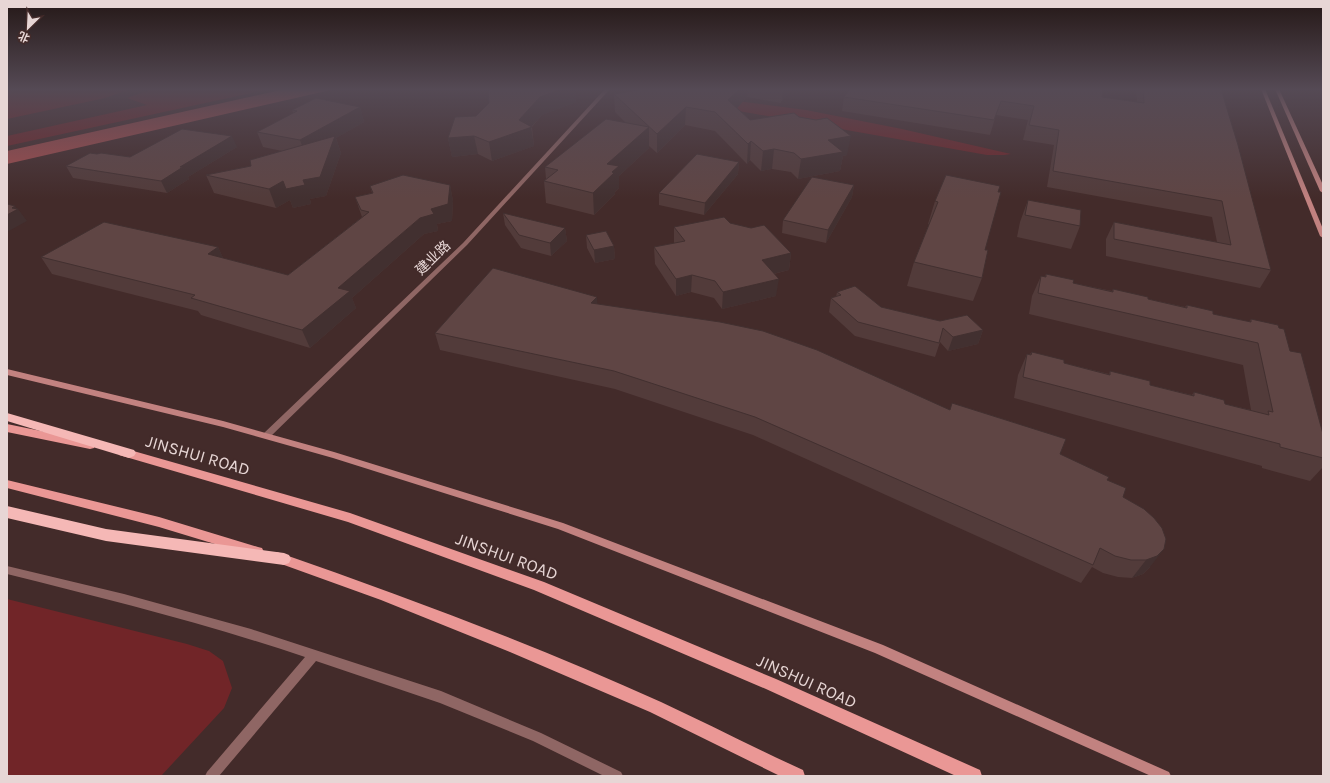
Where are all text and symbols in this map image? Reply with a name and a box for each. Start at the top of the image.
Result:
north arrow [8,8,48,48]
text: 北 [16,29,32,45]
street label: 建业路 [412,237,454,279]
street label: JINSHUI ROAD [144,431,252,479]
street label: JINSHUI ROAD [453,528,561,584]
street label: JINSHUI ROAD [754,650,860,712]

